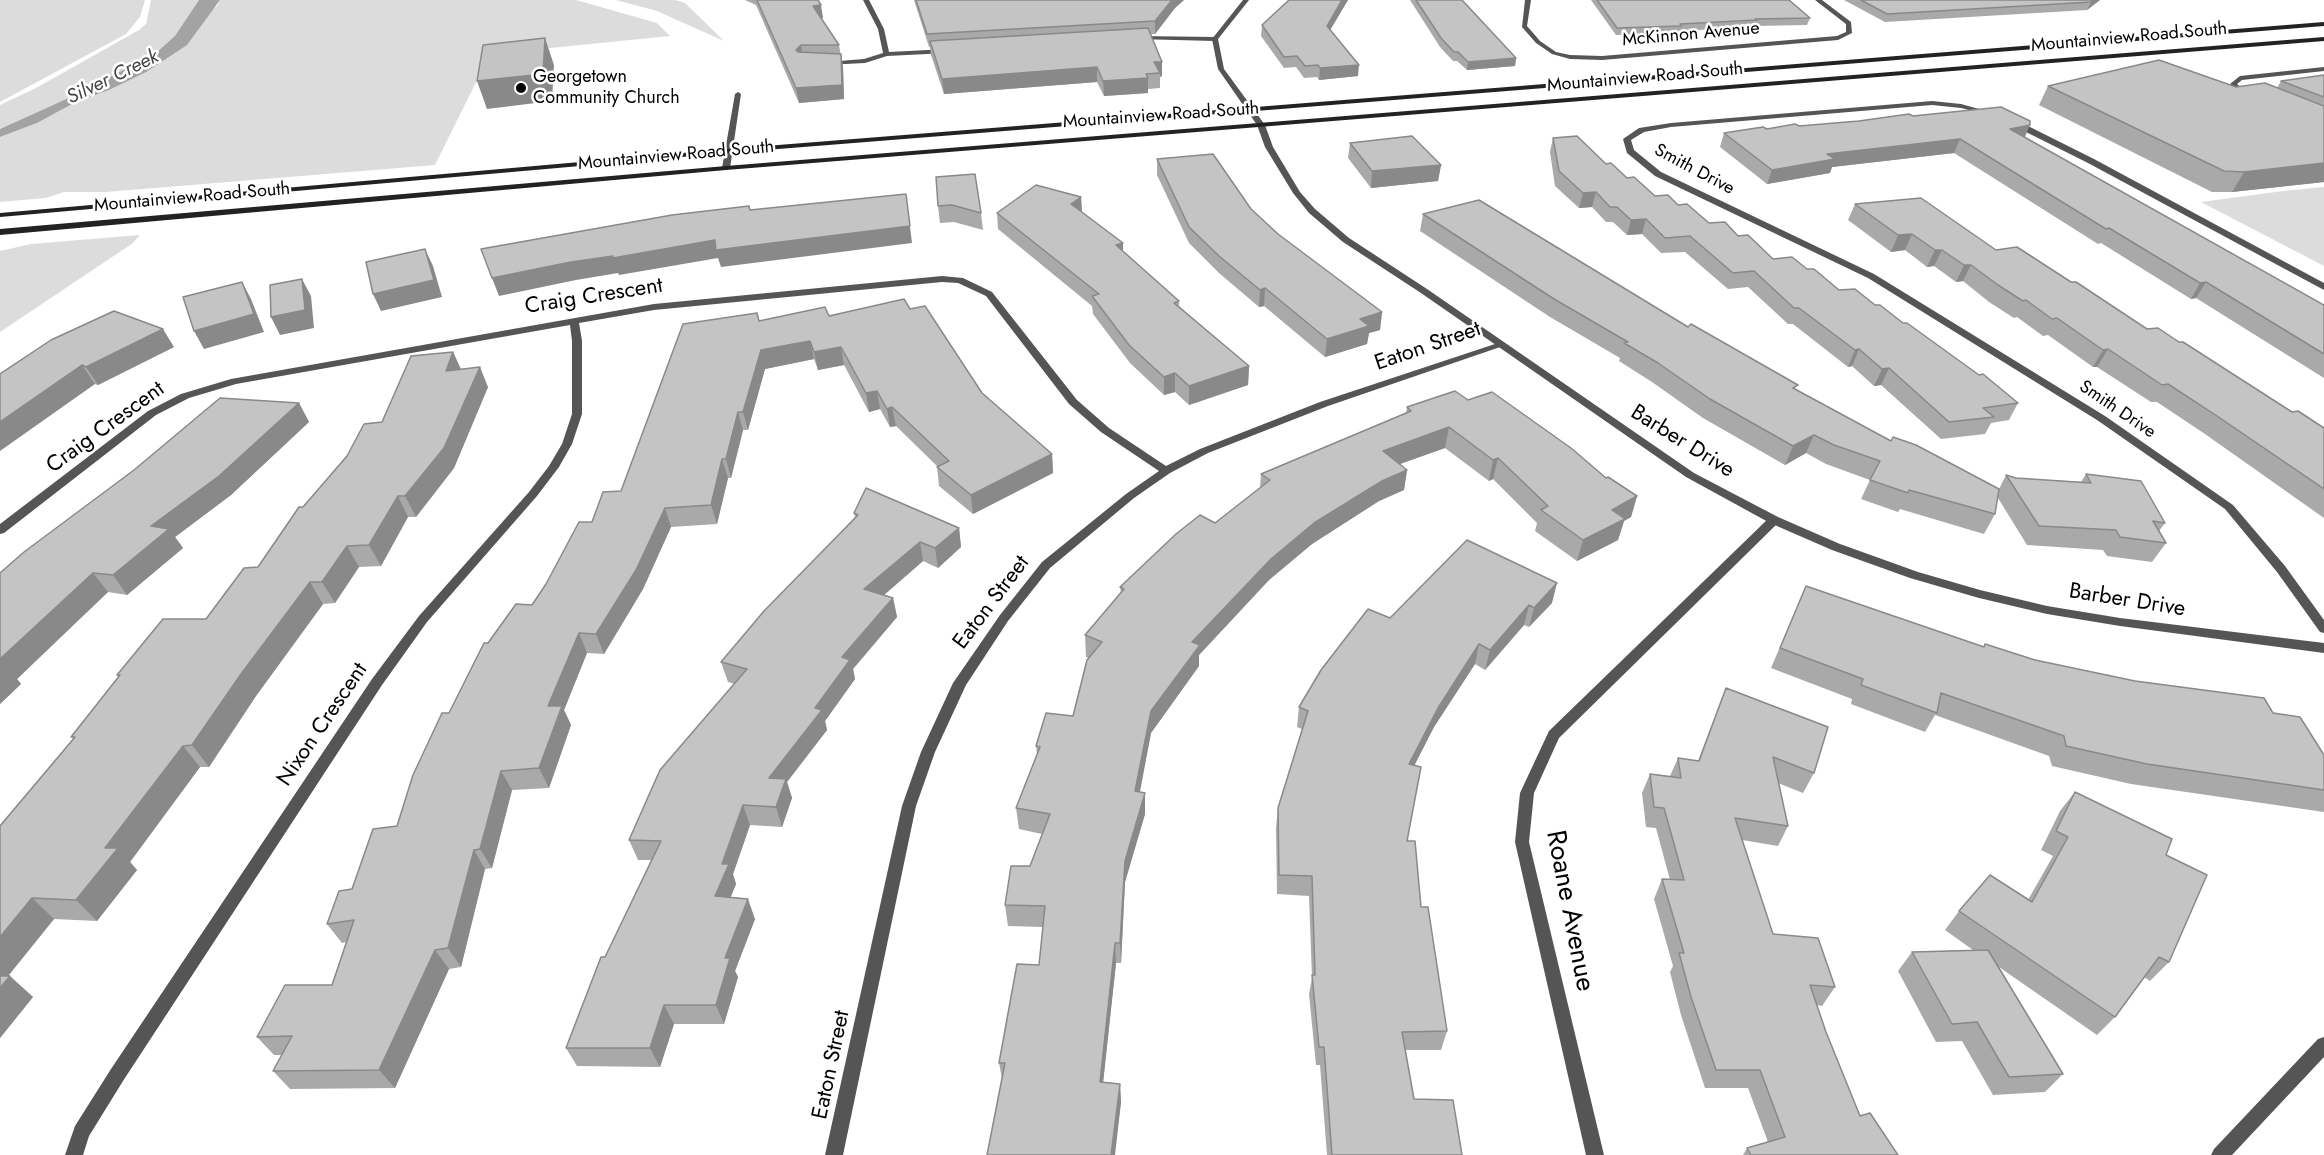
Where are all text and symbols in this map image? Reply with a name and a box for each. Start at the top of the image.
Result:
street label: McKinnon Avenue [1621,18,1761,52]
street label: Mountainview Road South [2030,19,2228,57]
water label: Silver Creek [63,45,163,111]
street label: Mountainview Road South [1546,59,1744,97]
place label: Georgetown Community Church [533,67,680,110]
marker: Georgetown Community Church [514,81,528,95]
street label: Mountainview Road South [1062,98,1260,134]
street label: Mountainview Road South [577,137,775,175]
street label: Smith Drive [1650,140,1738,200]
street label: Mountainview Road South [93,179,291,217]
street label: Craig Crescent [523,273,665,321]
street label: Eaton Street [1371,317,1485,377]
street label: Craig Crescent [42,376,170,480]
street label: Smith Drive [2075,377,2159,443]
street label: Barber Drive [1625,400,1739,484]
street label: Eaton Street [948,551,1036,655]
street label: Barber Drive [2067,579,2187,623]
street label: Nixon Crescent [272,658,374,792]
street label: Roane Avenue [1538,828,1600,994]
street label: Eaton Street [808,1008,856,1122]

